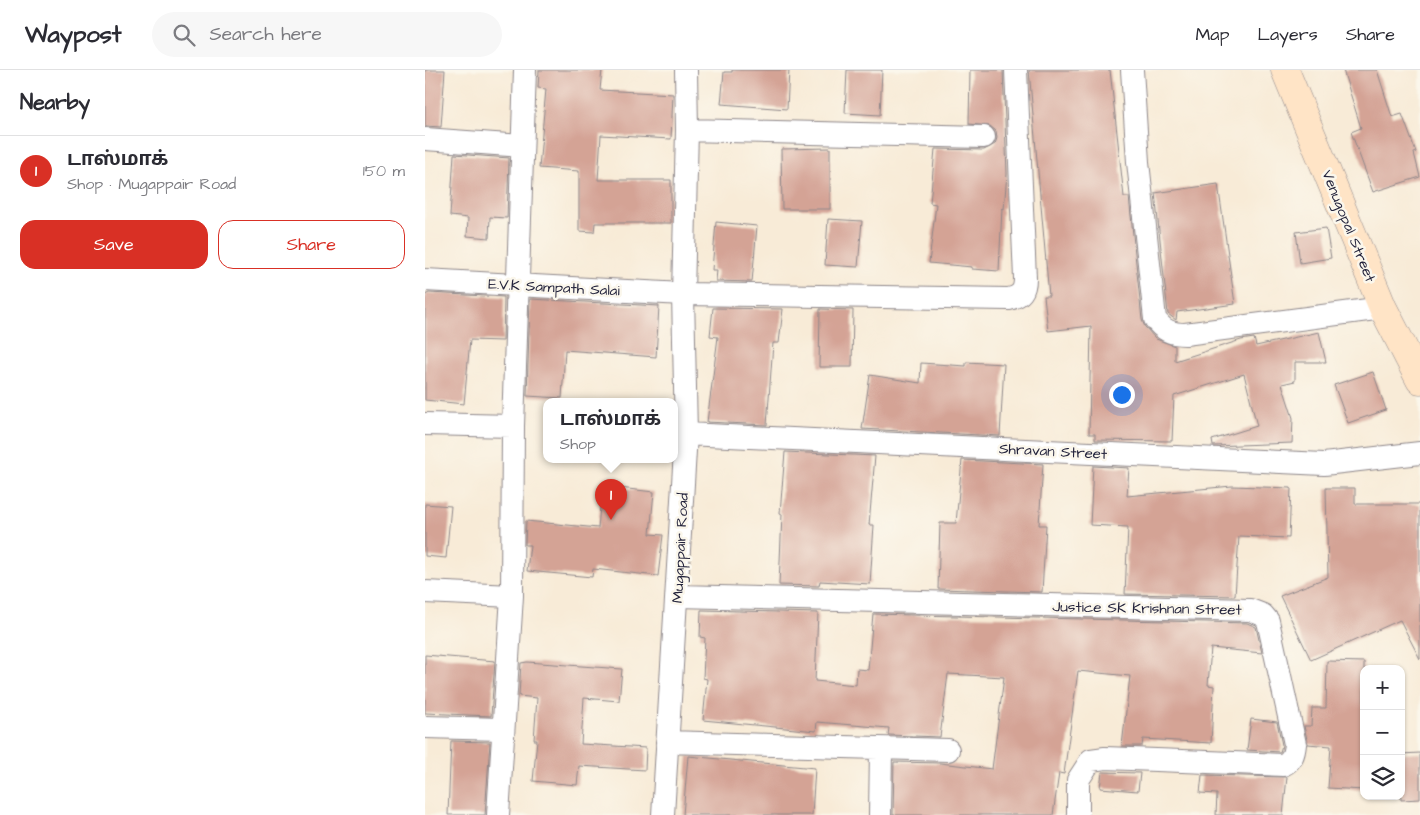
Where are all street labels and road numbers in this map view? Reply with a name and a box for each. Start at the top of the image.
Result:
street label: Venugopal Street [1316,167,1381,286]
street label: E.V.K Sampath Salai [488,274,621,301]
street label: Shravan Street [998,438,1108,465]
street label: Mugappair Road [667,492,695,604]
street label: Justice SK Krishnan Street [1052,596,1242,621]

